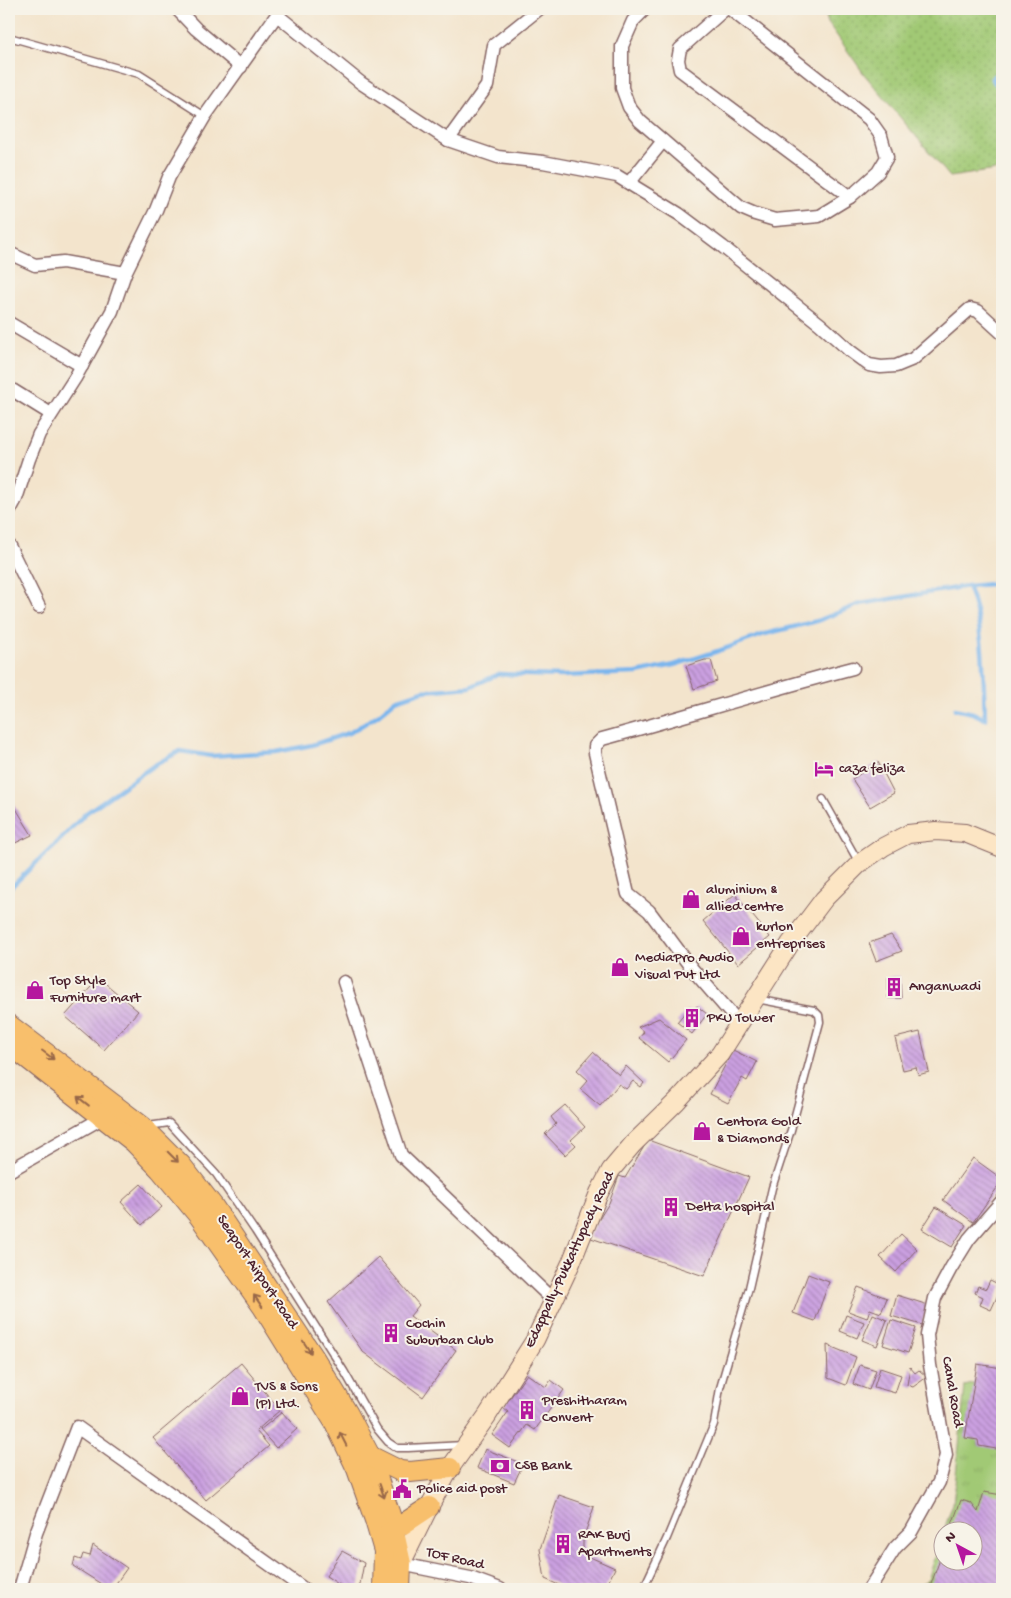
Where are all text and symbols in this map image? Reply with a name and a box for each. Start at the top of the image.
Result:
hotel icon: caza feliza [813,758,835,780]
place label: caza feliza [839,760,905,778]
place label: aluminium & allied centre [706,881,784,916]
shop icon: aluminium & allied centre [680,888,702,910]
place label: kurlon entreprises [756,918,825,953]
shop icon: kurlon entreprises [730,925,752,947]
place label: MediaPro Audio Visual Pvt Ltd [634,949,734,984]
shop icon: MediaPro Audio Visual Pvt Ltd [609,956,631,978]
place label: Top Style Furniture mart [49,972,142,1007]
building icon: Anganwadi [883,976,905,998]
place label: Anganwadi [909,978,981,996]
shop icon: Top Style Furniture mart [24,979,46,1001]
building icon: PKU Tower [681,1007,703,1029]
place label: PKU Tower [706,1009,776,1027]
one-way arrow [41,1049,54,1060]
one-way arrow [76,1096,90,1106]
place label: Centora Gold & Diamonds [717,1113,802,1148]
shop icon: Centora Gold & Diamonds [691,1120,713,1142]
one-way arrow [167,1151,180,1163]
street label: Edappally-Pukkattupady Road [521,1168,619,1351]
building icon: Delta hospital [660,1196,682,1218]
place label: Delta hospital [685,1198,775,1216]
street label: Seaport Airport Road [212,1212,302,1333]
one-way arrow [253,1294,263,1308]
place label: Cochin Suburban Club [406,1315,494,1350]
building icon: Cochin Suburban Club [380,1322,402,1344]
one-way arrow [303,1339,313,1353]
street label: Canal Road [937,1355,967,1430]
place label: TVS & Sons (P) Ltd. [254,1378,318,1413]
shop icon: TVS & Sons (P) Ltd. [229,1385,251,1407]
place label: Preshitharam Convent [541,1392,627,1427]
building icon: Preshitharam Convent [516,1399,538,1421]
one-way arrow [338,1432,348,1447]
bank icon: CSB Bank [489,1455,511,1477]
place label: CSB Bank [515,1457,572,1475]
public building icon: Police aid post [391,1478,413,1500]
place label: Police aid post [416,1480,509,1498]
one-way arrow [377,1483,387,1499]
north arrow [934,1520,984,1570]
place label: RAK Burj Apartments [578,1526,652,1561]
text: N [942,1529,960,1547]
building icon: RAK Burj Apartments [552,1533,574,1555]
street label: TOF Road [423,1543,487,1575]

